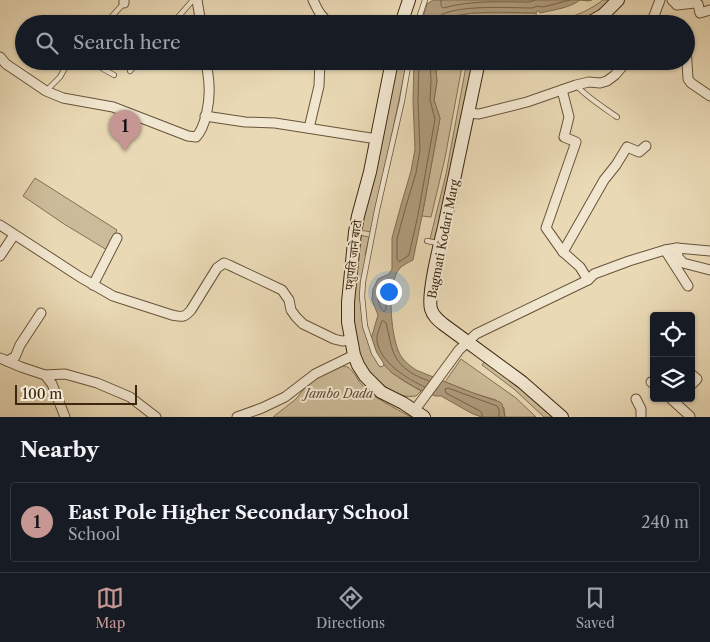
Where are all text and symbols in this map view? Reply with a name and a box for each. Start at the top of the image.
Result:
search box [15,15,695,70]
icon: search [33,29,61,57]
text: Search here [73,31,181,54]
pin: 1 [109,110,141,151]
street label: Bagmati Kodari Marg [424,177,462,300]
street label: पशुपति जाने बाटो [341,218,366,292]
your location [376,279,402,305]
map controls [650,312,695,402]
button: locate [650,312,695,357]
button: layers [650,357,695,402]
scale bar [15,382,138,405]
text: 100 m [22,385,62,403]
park label: Jambo Dada [301,386,373,401]
text: Nearby [20,437,99,462]
text: East Pole Higher Secondary School [68,501,409,524]
text: 1 [33,512,41,532]
text: 240 m [641,512,689,532]
text: School [68,524,120,544]
tab: Map [95,584,125,632]
tab: Directions [316,584,385,632]
tab: Saved [576,584,615,632]

